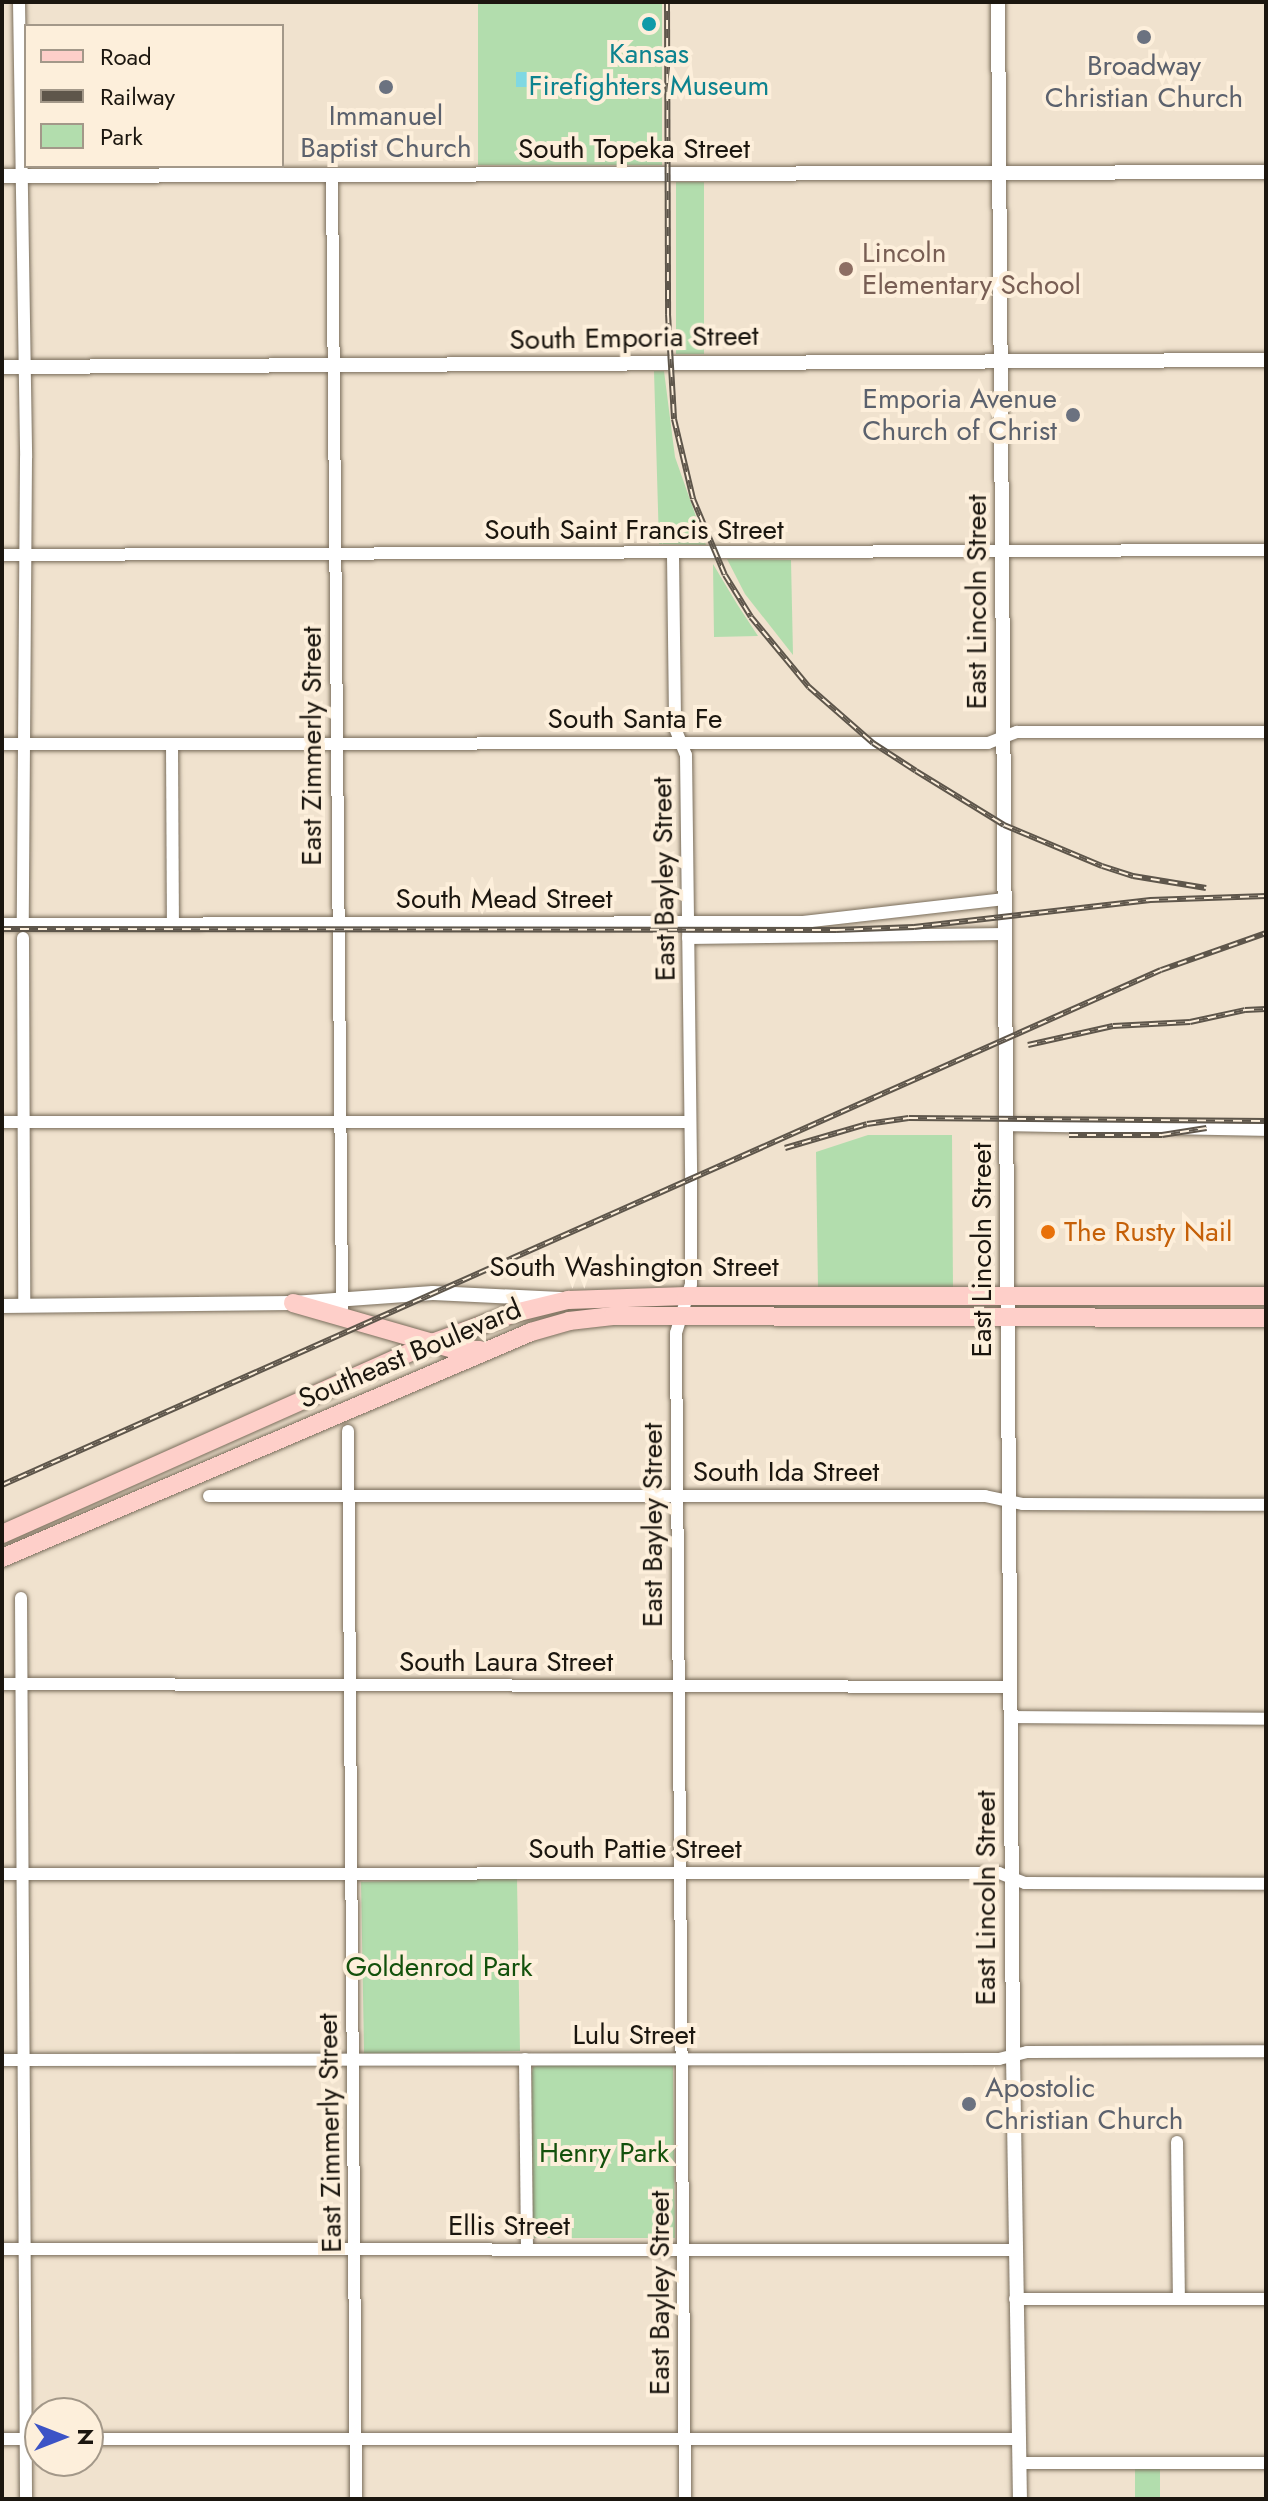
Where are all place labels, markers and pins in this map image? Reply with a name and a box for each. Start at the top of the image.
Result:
marker: Kansas Firefighters Museum [640,15,658,33]
marker: Broadway Christian Church [1135,28,1153,46]
place label: Kansas Firefighters Museum [529,37,769,103]
place label: Broadway Christian Church [1045,49,1243,115]
marker: Immanuel Baptist Church [377,78,395,96]
place label: Immanuel Baptist Church [300,99,472,165]
place label: Lincoln Elementary School [862,236,1081,302]
marker: Lincoln Elementary School [837,260,855,278]
place label: Emporia Avenue Church of Christ [862,382,1057,448]
marker: Emporia Avenue Church of Christ [1064,406,1082,424]
place label: The Rusty Nail [1064,1215,1233,1249]
marker: The Rusty Nail [1039,1223,1057,1241]
place label: Apostolic Christian Church [985,2071,1183,2137]
marker: Apostolic Christian Church [960,2095,978,2113]

